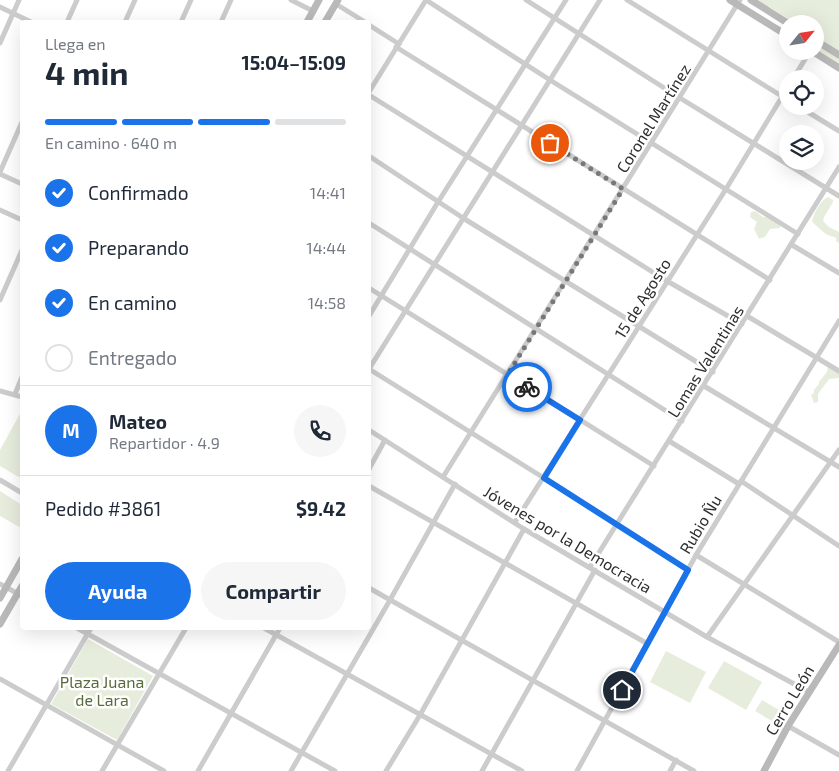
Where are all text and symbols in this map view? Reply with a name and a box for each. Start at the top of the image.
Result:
north arrow [779,15,824,60]
map controls [779,15,824,170]
text: Llega en [45,34,106,53]
text: 15:04–15:09 [242,51,346,74]
text: 4 min [45,53,129,91]
street label: Coronel Martínez [612,60,694,176]
button: locate [779,70,824,115]
pin [529,122,571,164]
button: layers [779,125,824,170]
icon: bag [536,129,564,157]
text: En camino · 640 m [45,133,177,152]
icon: check [45,179,73,207]
text: Confirmado [88,181,189,204]
text: 14:41 [310,183,346,202]
icon: check [45,234,73,262]
text: Preparando [88,236,189,259]
text: 14:44 [306,238,346,257]
street label: 15 de Agosto [610,255,674,341]
icon: check [45,289,73,317]
text: En camino [88,291,177,314]
text: 14:58 [308,293,346,312]
street label: Lomas Valentinas [663,302,747,420]
text: Entregado [88,346,177,369]
courier [502,362,552,412]
icon: bike [513,373,541,401]
button: phone [294,405,346,457]
text: Mateo [109,410,167,433]
text: M [62,419,80,442]
text: Repartidor · 4.9 [109,433,220,452]
street label: Jóvenes por la Democracia [481,481,655,597]
street label: Rubio Ñu [675,491,725,557]
text: Pedido #3861 [45,497,161,520]
text: $9.42 [296,497,346,520]
button: Ayuda [45,562,191,620]
button: Compartir [201,562,346,620]
street label: Cerro León [761,662,817,738]
pin [601,669,643,711]
park label: Plaza Juana de Lara [60,672,144,709]
icon: home [608,676,636,704]

